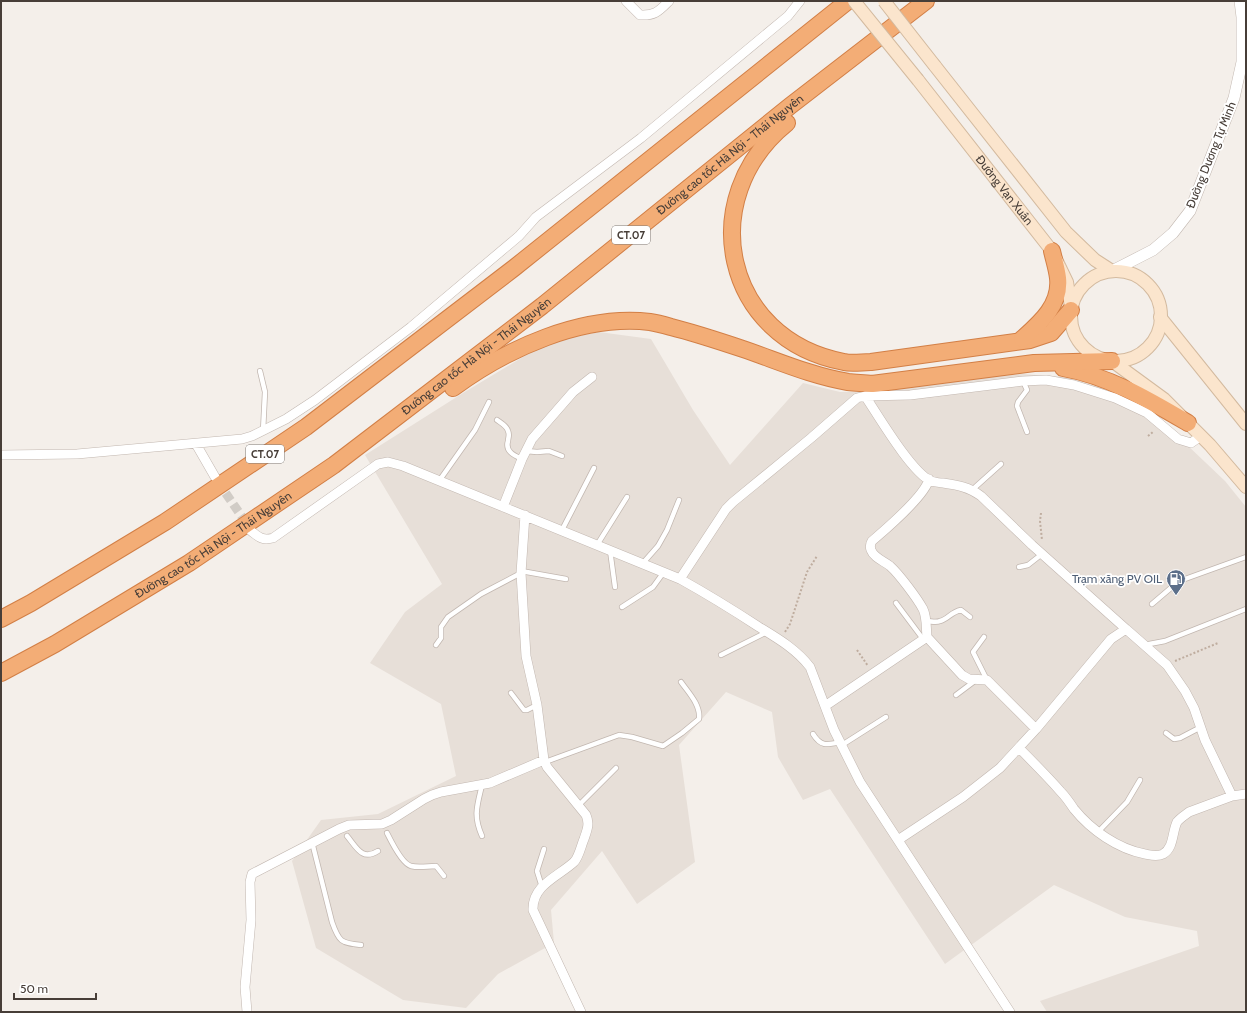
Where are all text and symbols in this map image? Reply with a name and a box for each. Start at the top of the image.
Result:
street label: Đường cao tốc Hà Nội - Thái Nguyên [653,90,806,218]
street label: Đường Dương Tự Minh [1182,99,1239,210]
street label: Đường Vạn Xuân [973,152,1037,228]
road number: CT.07 [612,226,650,244]
street label: Đường cao tốc Hà Nội - Thái Nguyên [398,294,554,418]
road number: CT.07 [246,445,284,463]
street label: Đường cao tốc Hà Nội - Thái Nguyên [132,488,294,601]
fuel station icon: Trạm xăng PV OIL [1165,568,1187,596]
place label: Trạm xăng PV OIL [1072,571,1162,586]
scale bar [14,975,96,1001]
text: 50 m [20,981,48,996]

